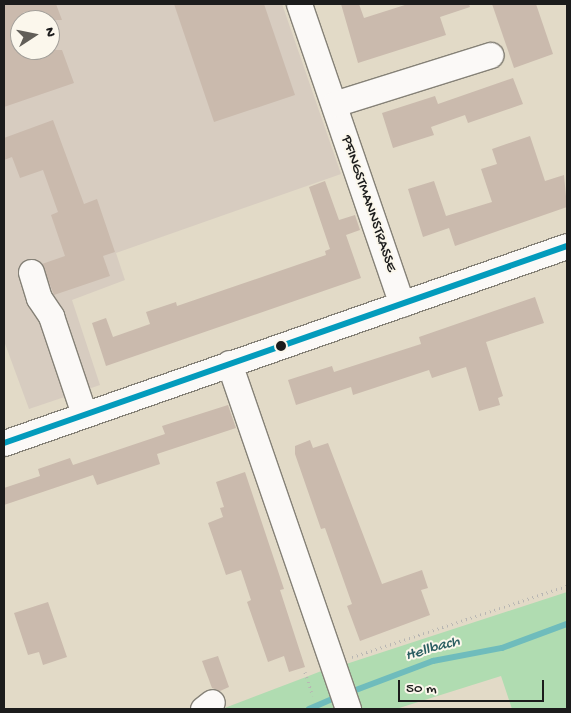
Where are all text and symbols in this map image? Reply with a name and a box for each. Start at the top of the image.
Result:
north arrow [10,10,60,60]
text: N [40,26,58,38]
street label: PFINGSTMANNSTRASSE [336,133,400,275]
unlabelled marker [276,341,286,351]
water label: Hellbach [404,633,462,667]
scale bar [401,670,547,702]
text: 50 m [406,680,437,698]

